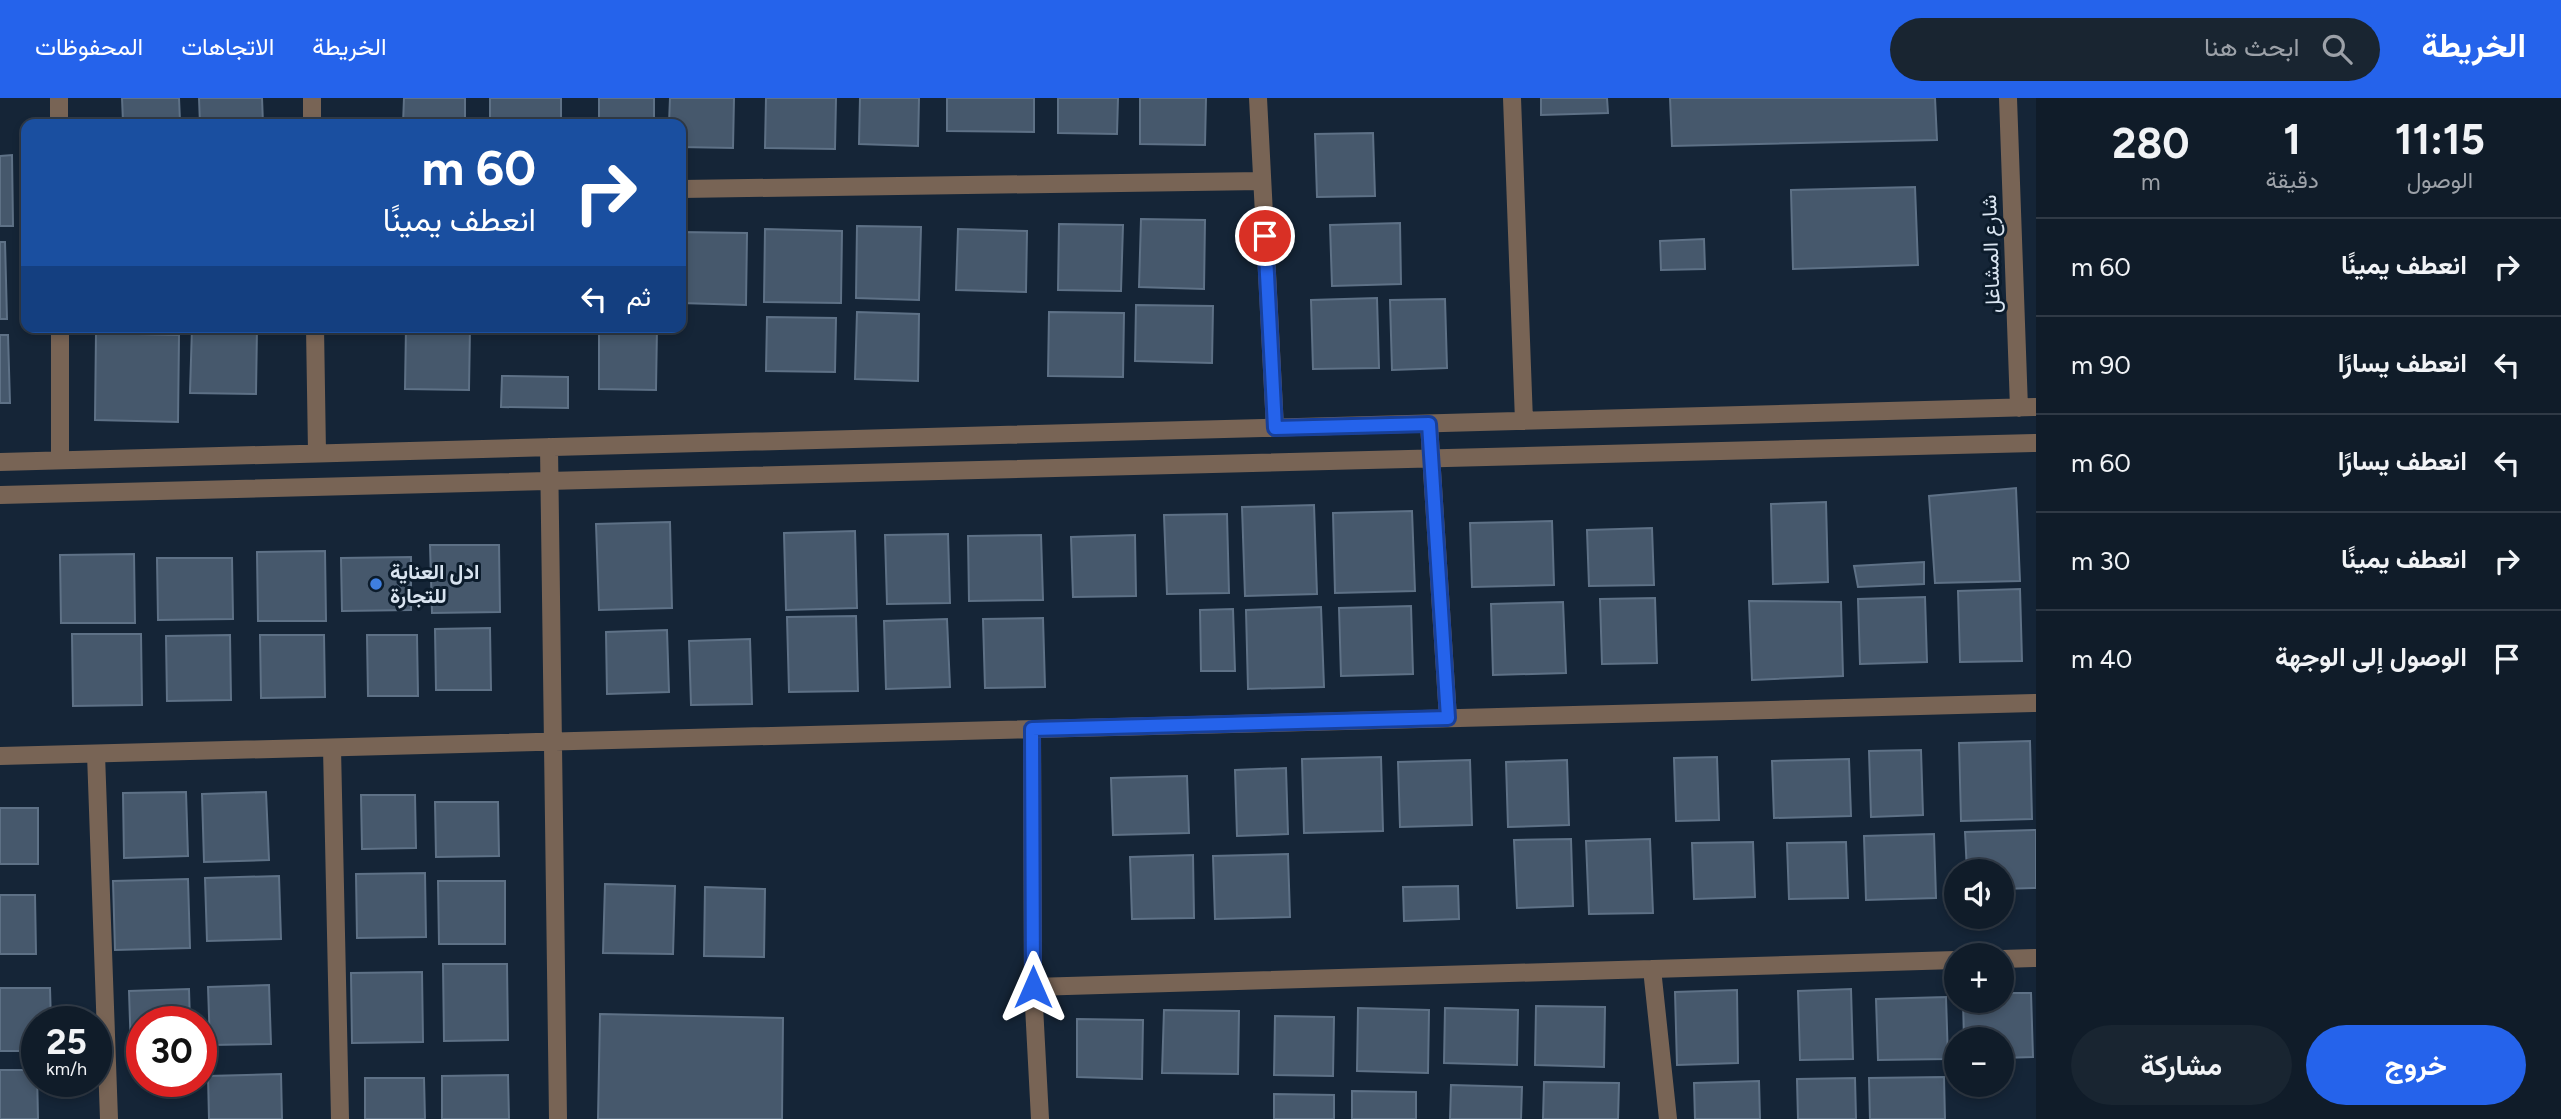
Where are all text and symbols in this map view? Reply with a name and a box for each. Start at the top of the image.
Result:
search box [1890,18,2380,81]
text: الخريطة [2422,26,2526,65]
icon: search [2318,30,2356,68]
text: ابحث هنا [2204,31,2300,63]
text: المحفوظات [35,32,143,61]
text: الاتجاهات [181,32,274,61]
text: الخريطة [312,32,387,61]
text: 1 [2283,114,2301,165]
text: 11:15 [2395,114,2485,165]
text: 280 [2112,118,2189,169]
text: 60 m [421,138,536,197]
icon: right [560,147,651,238]
text: دقيقة [2265,166,2319,194]
text: الوصول [2407,166,2473,194]
text: m [2141,168,2161,196]
street label: شارع المشاغل [1976,194,2007,314]
text: انعطف يمينًا [383,201,536,239]
pin [1235,206,1295,266]
icon: arrive [1246,217,1284,255]
icon: right [2488,248,2526,286]
text: انعطف يمينًا [2341,249,2467,281]
text: 60 m [2071,251,2131,283]
icon: left [575,280,613,318]
text: ثم [627,281,651,313]
icon: left [2488,346,2526,384]
text: انعطف يسارًا [2338,347,2467,379]
text: 90 m [2071,349,2131,381]
icon: left [2488,444,2526,482]
text: انعطف يسارًا [2338,445,2467,477]
text: 60 m [2071,447,2131,479]
icon: right [2488,542,2526,580]
text: انعطف يمينًا [2341,543,2467,575]
text: 30 m [2071,545,2130,577]
place label: ادل العناية للتجارة [390,559,479,609]
marker: ادل العناية للتجارة [368,576,384,592]
icon: arrive [2488,640,2526,678]
text: الوصول إلى الوجهة [2275,641,2467,673]
text: 40 m [2071,643,2132,675]
map controls [1944,859,2014,1097]
button: sound [1944,859,2014,929]
button: + [1944,943,2014,1013]
position arrow [996,950,1070,1024]
speed limit sign: 30 [126,1006,217,1097]
text: 25 [46,1021,87,1063]
button: مشاركة [2071,1025,2292,1105]
button: خروج [2306,1025,2526,1105]
button: − [1944,1027,2014,1097]
text: km/h [46,1058,87,1080]

